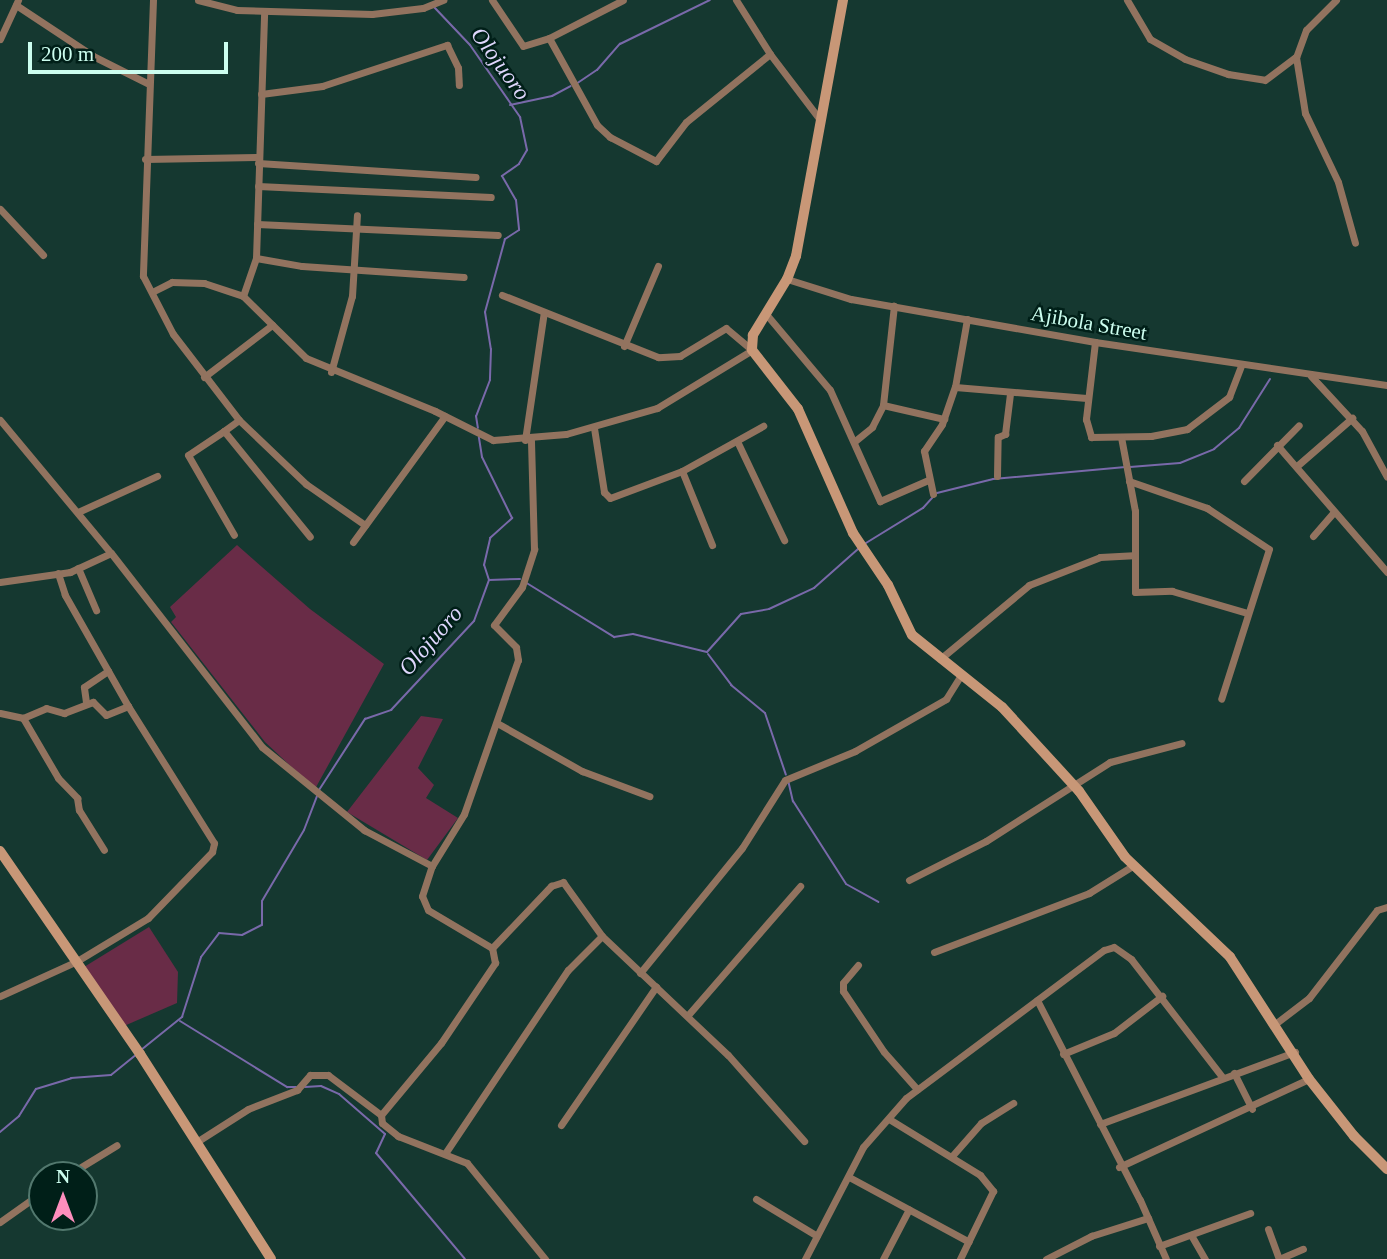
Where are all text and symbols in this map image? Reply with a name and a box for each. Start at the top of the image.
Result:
water label: Olojuoro [464,22,536,106]
scale bar [32,28,231,72]
text: 200 m [41,42,94,66]
street label: Ajibola Street [1029,300,1149,346]
water label: Olojuoro [393,600,469,682]
north arrow [28,1161,98,1231]
text: N [56,1166,70,1187]

